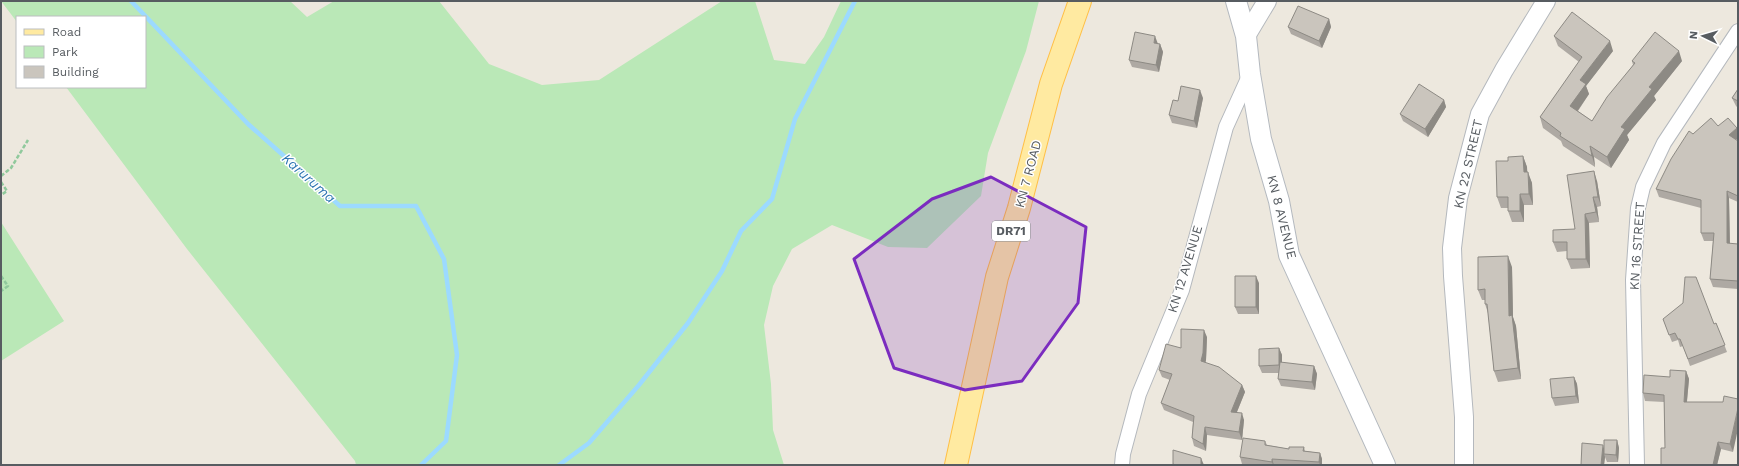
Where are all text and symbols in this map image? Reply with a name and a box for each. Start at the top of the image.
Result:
legend [16,16,146,88]
north arrow [1683,16,1723,56]
text: Road [52,25,81,39]
text: N [1687,31,1700,40]
text: Park [52,45,78,59]
text: Building [52,65,99,79]
street label: KN 22 STREET [1450,118,1486,210]
street label: KN 7 ROAD [1012,139,1044,209]
water label: Karuruma [279,150,339,206]
street label: KN 8 AVENUE [1264,173,1300,261]
street label: KN 16 STREET [1626,201,1648,291]
road number: DR71 [992,221,1030,241]
street label: KN 12 AVENUE [1165,224,1205,314]

